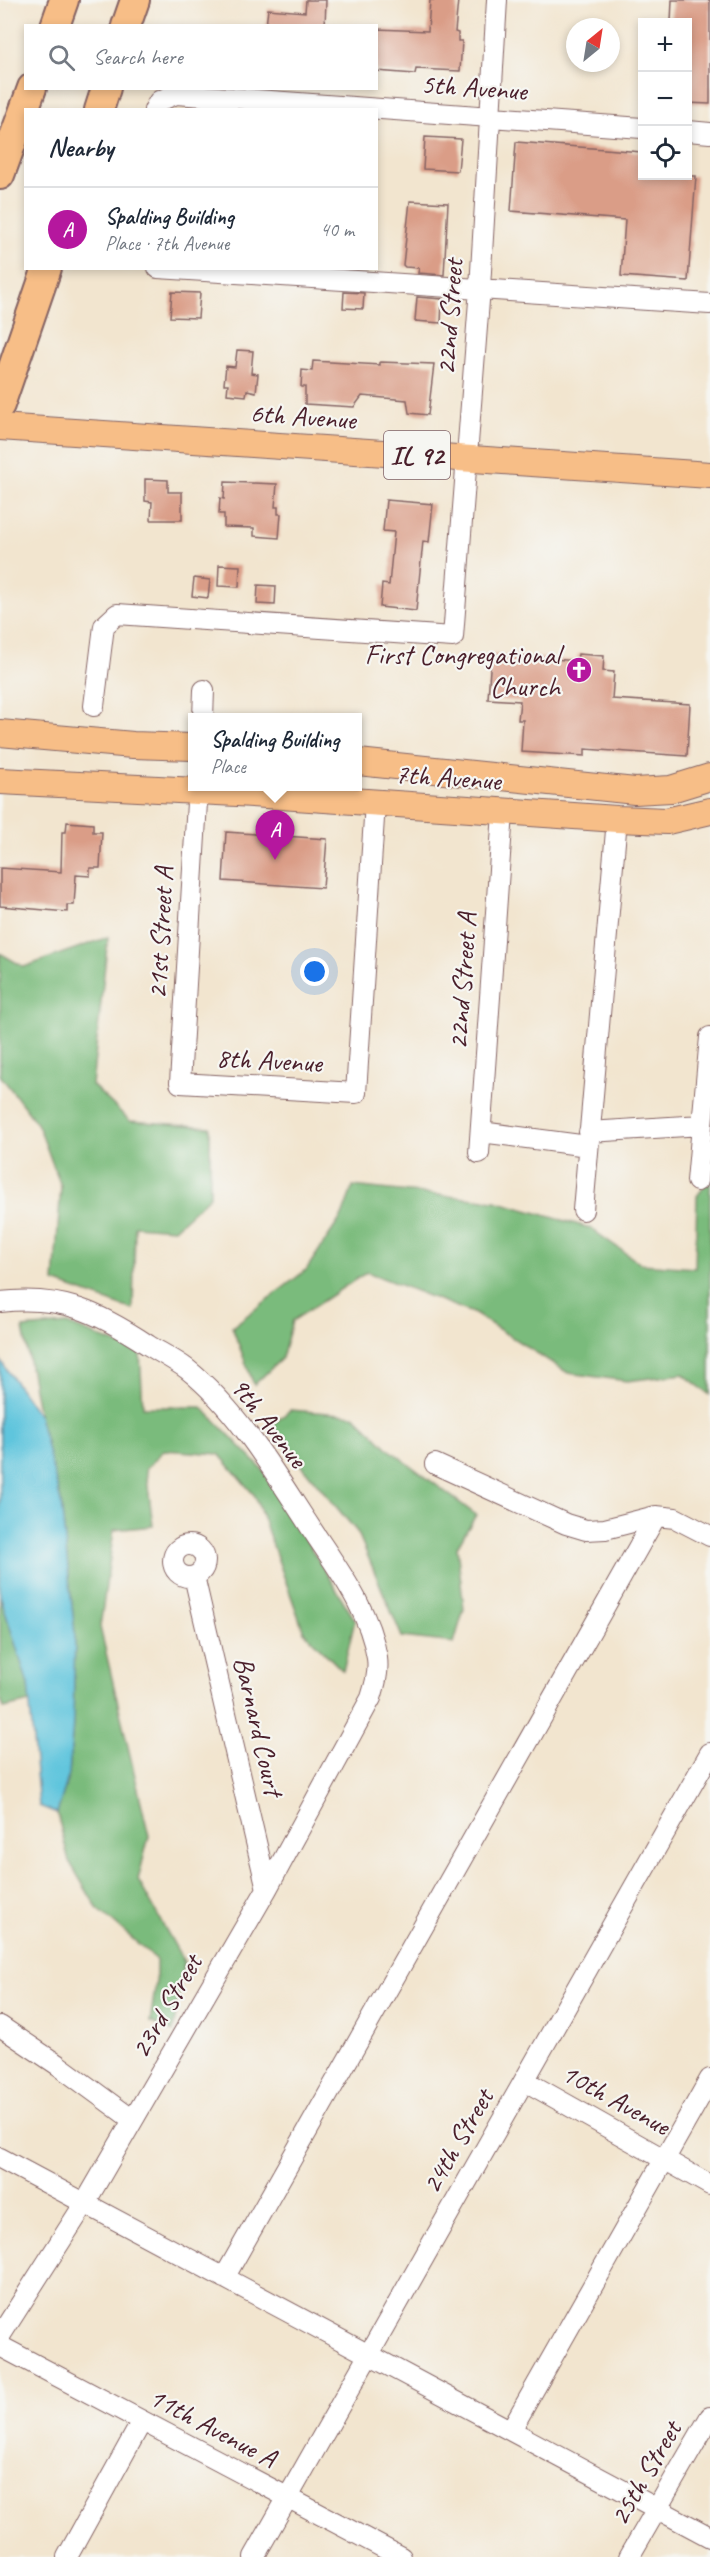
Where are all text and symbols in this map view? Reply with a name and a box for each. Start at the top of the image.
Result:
north arrow [566,18,620,72]
map controls [638,18,692,180]
button: + [638,18,692,72]
search box [24,24,378,90]
icon: search [45,41,78,74]
text: Search here [93,43,183,71]
street label: 5th Avenue [420,66,530,108]
button: − [638,72,692,126]
button: locate [638,126,692,180]
text: Nearby [48,131,113,164]
text: Spalding Building [105,203,234,231]
text: A [62,217,73,242]
text: 40 m [320,217,354,242]
text: Place · 7th Avenue [105,231,229,256]
street label: 22nd Street [427,255,471,376]
street label: 6th Avenue [249,395,359,437]
road number: IL 92 [384,431,450,479]
place label: First Congregational Church [365,637,565,704]
church icon: First Congregational Church [564,655,594,685]
popup [188,713,362,791]
text: Spalding Building [211,726,339,754]
text: Place [211,754,246,779]
street label: 7th Avenue [394,756,504,798]
pin: A [256,810,294,860]
street label: 21st Street A [139,864,181,1000]
street label: 22nd Street A [440,910,484,1050]
your location [300,957,329,986]
street label: 8th Avenue [215,1040,325,1080]
street label: 9th Avenue [223,1370,317,1476]
street label: Barnard Court [226,1653,293,1802]
street label: 23rd Street [122,1946,211,2064]
street label: 10th Avenue [556,2055,678,2144]
street label: 24th Street [413,2080,502,2199]
street label: 11th Avenue A [143,2379,284,2476]
street label: 25th Street [601,2412,690,2531]

